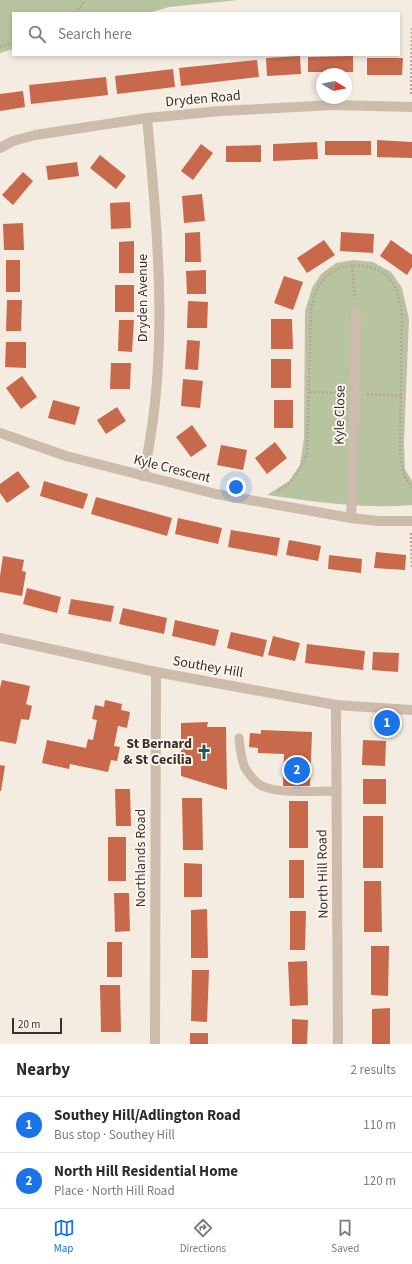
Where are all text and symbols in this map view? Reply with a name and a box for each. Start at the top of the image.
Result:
search box [12,12,400,56]
icon: search [26,23,48,45]
text: Search here [58,24,132,45]
north arrow [316,68,352,104]
street label: Dryden Road [165,86,241,112]
street label: Dryden Avenue [133,254,153,342]
street label: Kyle Close [329,385,351,445]
street label: Kyle Crescent [131,450,213,488]
your location [226,477,246,497]
street label: Southey Hill [171,651,245,683]
pin: 1 [374,708,400,738]
place label: St Bernard & St Cecilia [123,734,192,770]
church icon: St Bernard & St Cecilia [195,743,213,761]
pin: 2 [284,755,310,785]
street label: Northlands Road [131,809,151,907]
street label: North Hill Road [312,829,334,919]
scale bar [12,1016,62,1035]
text: 20 m [18,1017,40,1032]
text: Nearby [16,1058,70,1082]
text: 2 results [351,1061,396,1079]
text: Southey Hill/Adlington Road [54,1105,241,1126]
text: 1 [26,1116,32,1134]
text: 110 m [363,1116,396,1134]
text: Bus stop · Southey Hill [54,1126,175,1144]
text: North Hill Residential Home [54,1161,238,1182]
text: 2 [26,1172,32,1190]
text: 120 m [363,1172,396,1190]
text: Place · North Hill Road [54,1182,175,1200]
tab: Map [53,1217,75,1256]
tab: Directions [180,1217,226,1256]
tab: Saved [331,1217,359,1256]

